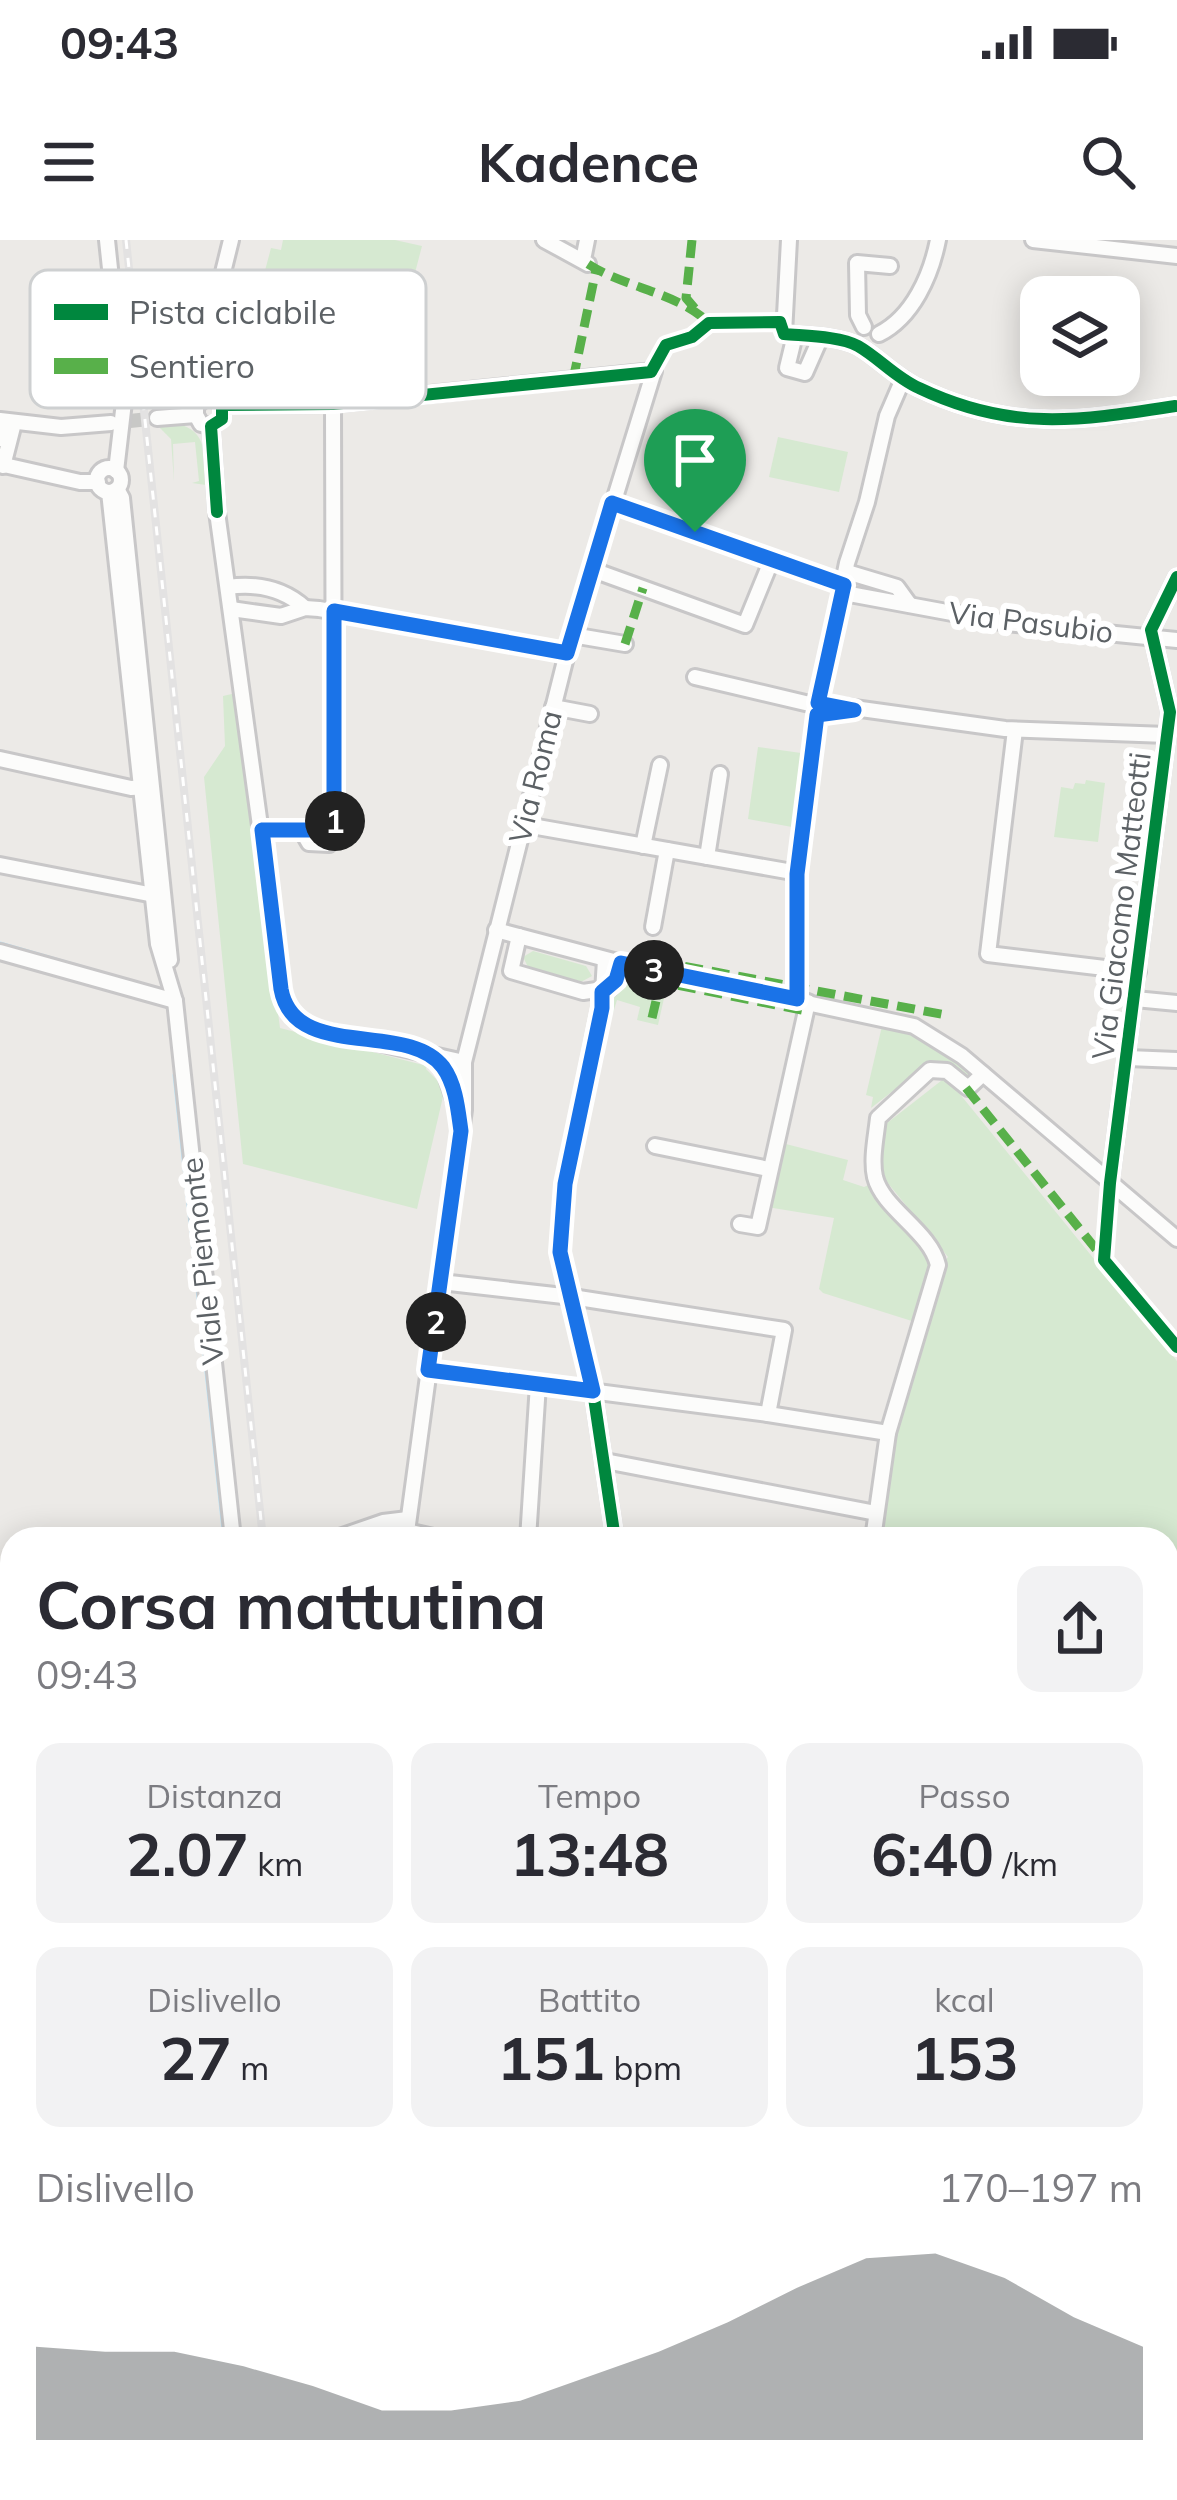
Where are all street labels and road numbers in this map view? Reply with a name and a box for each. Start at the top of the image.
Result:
street label: Via Pasubio [947,593,1115,651]
street label: Via Roma [500,706,570,847]
street label: Via Giacomo Matteotti [1083,750,1159,1062]
street label: Viale Piemonte [172,1156,232,1367]

